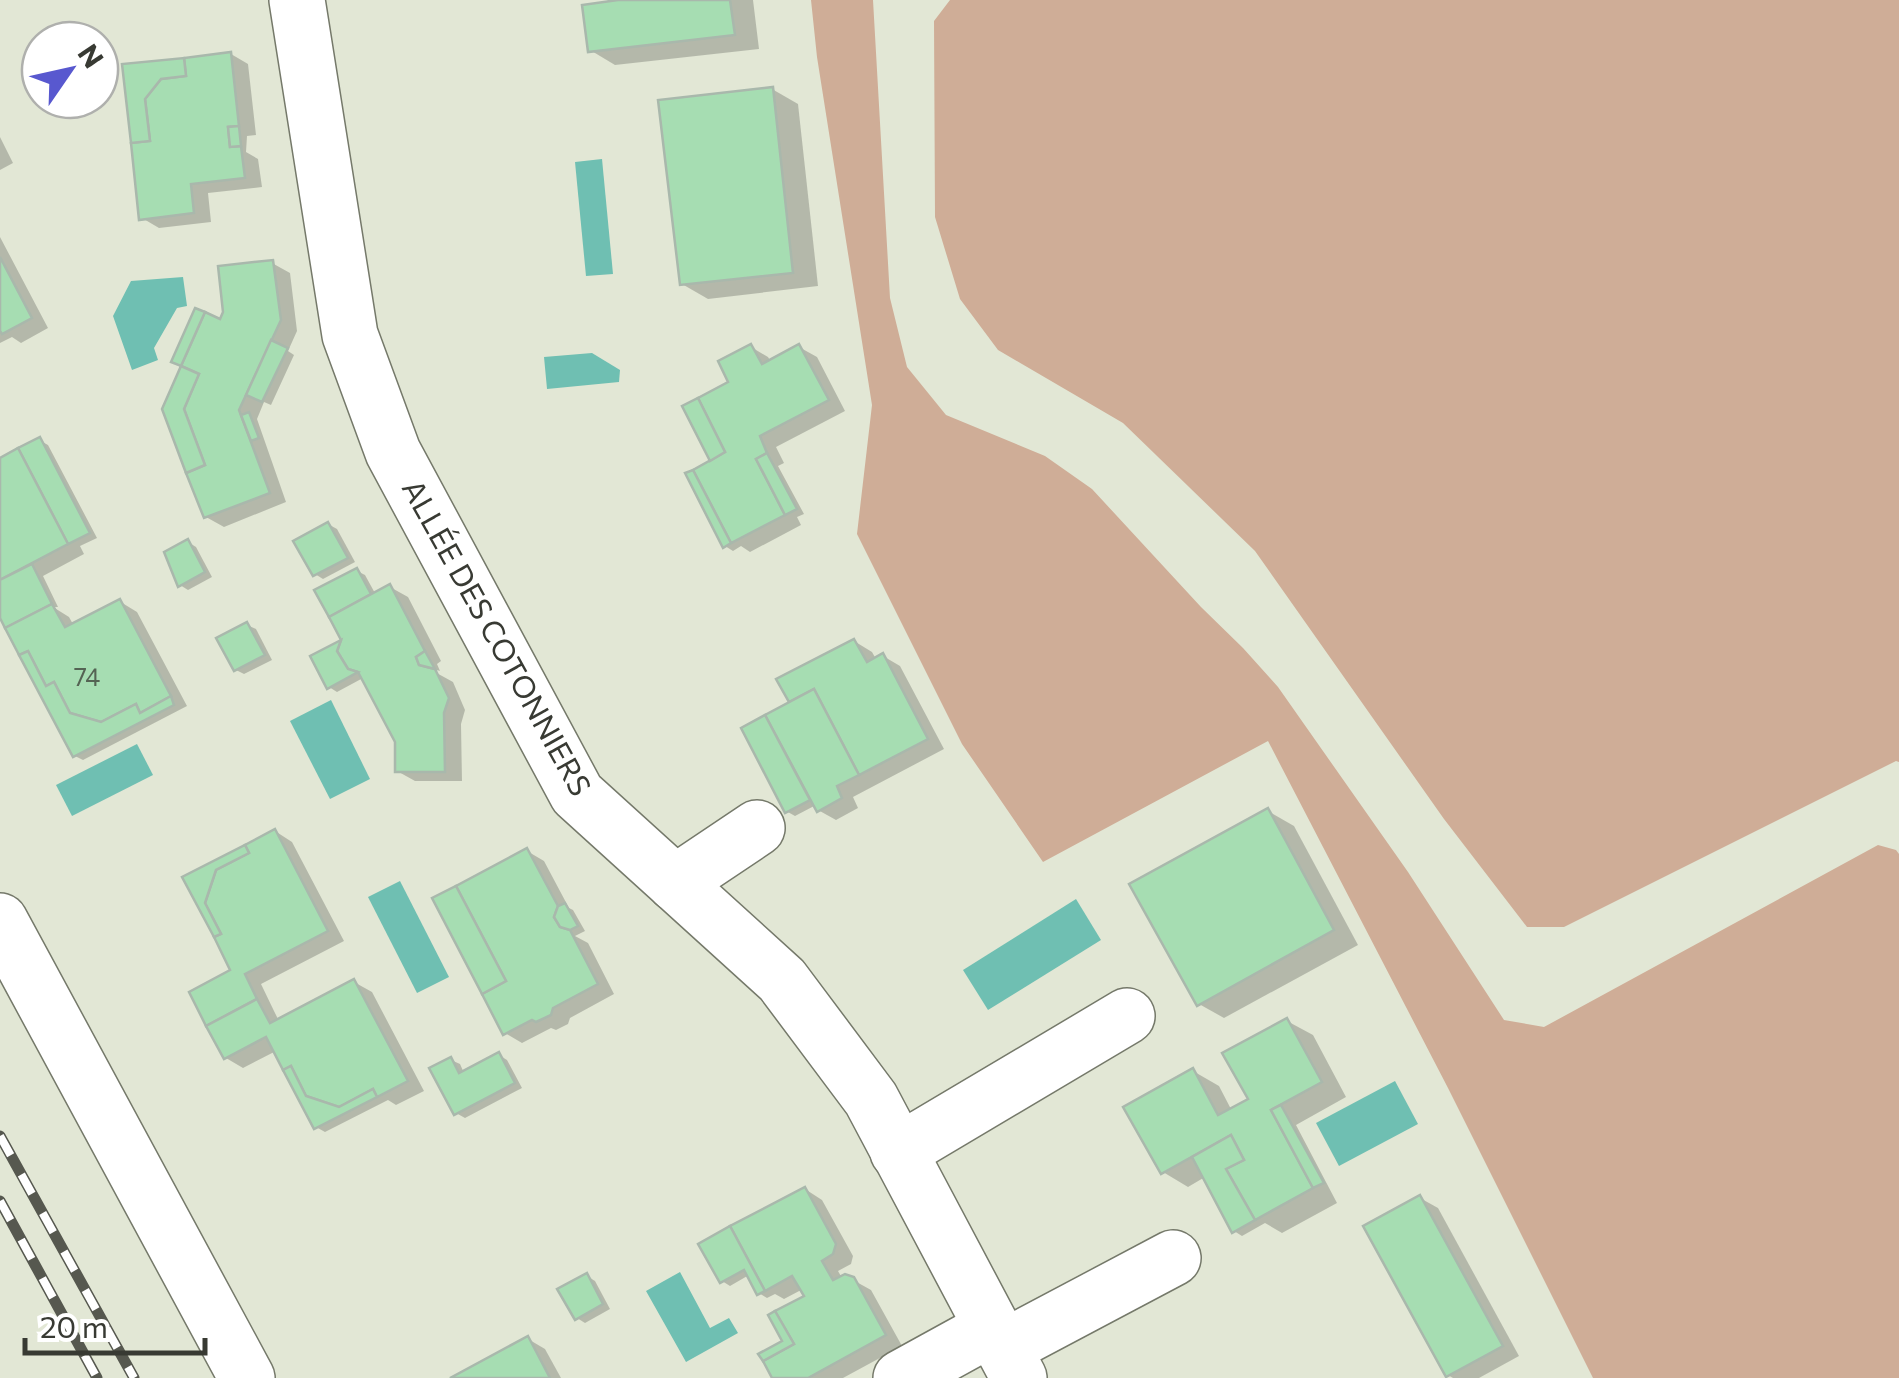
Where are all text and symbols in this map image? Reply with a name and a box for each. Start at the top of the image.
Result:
north arrow [20,20,120,120]
text: N [72,37,112,74]
street label: ALLÉE DES COTONNIERS [396,472,601,801]
house number: 74 [74,661,100,691]
scale bar [25,1293,205,1355]
text: 20 m [40,1307,108,1344]

